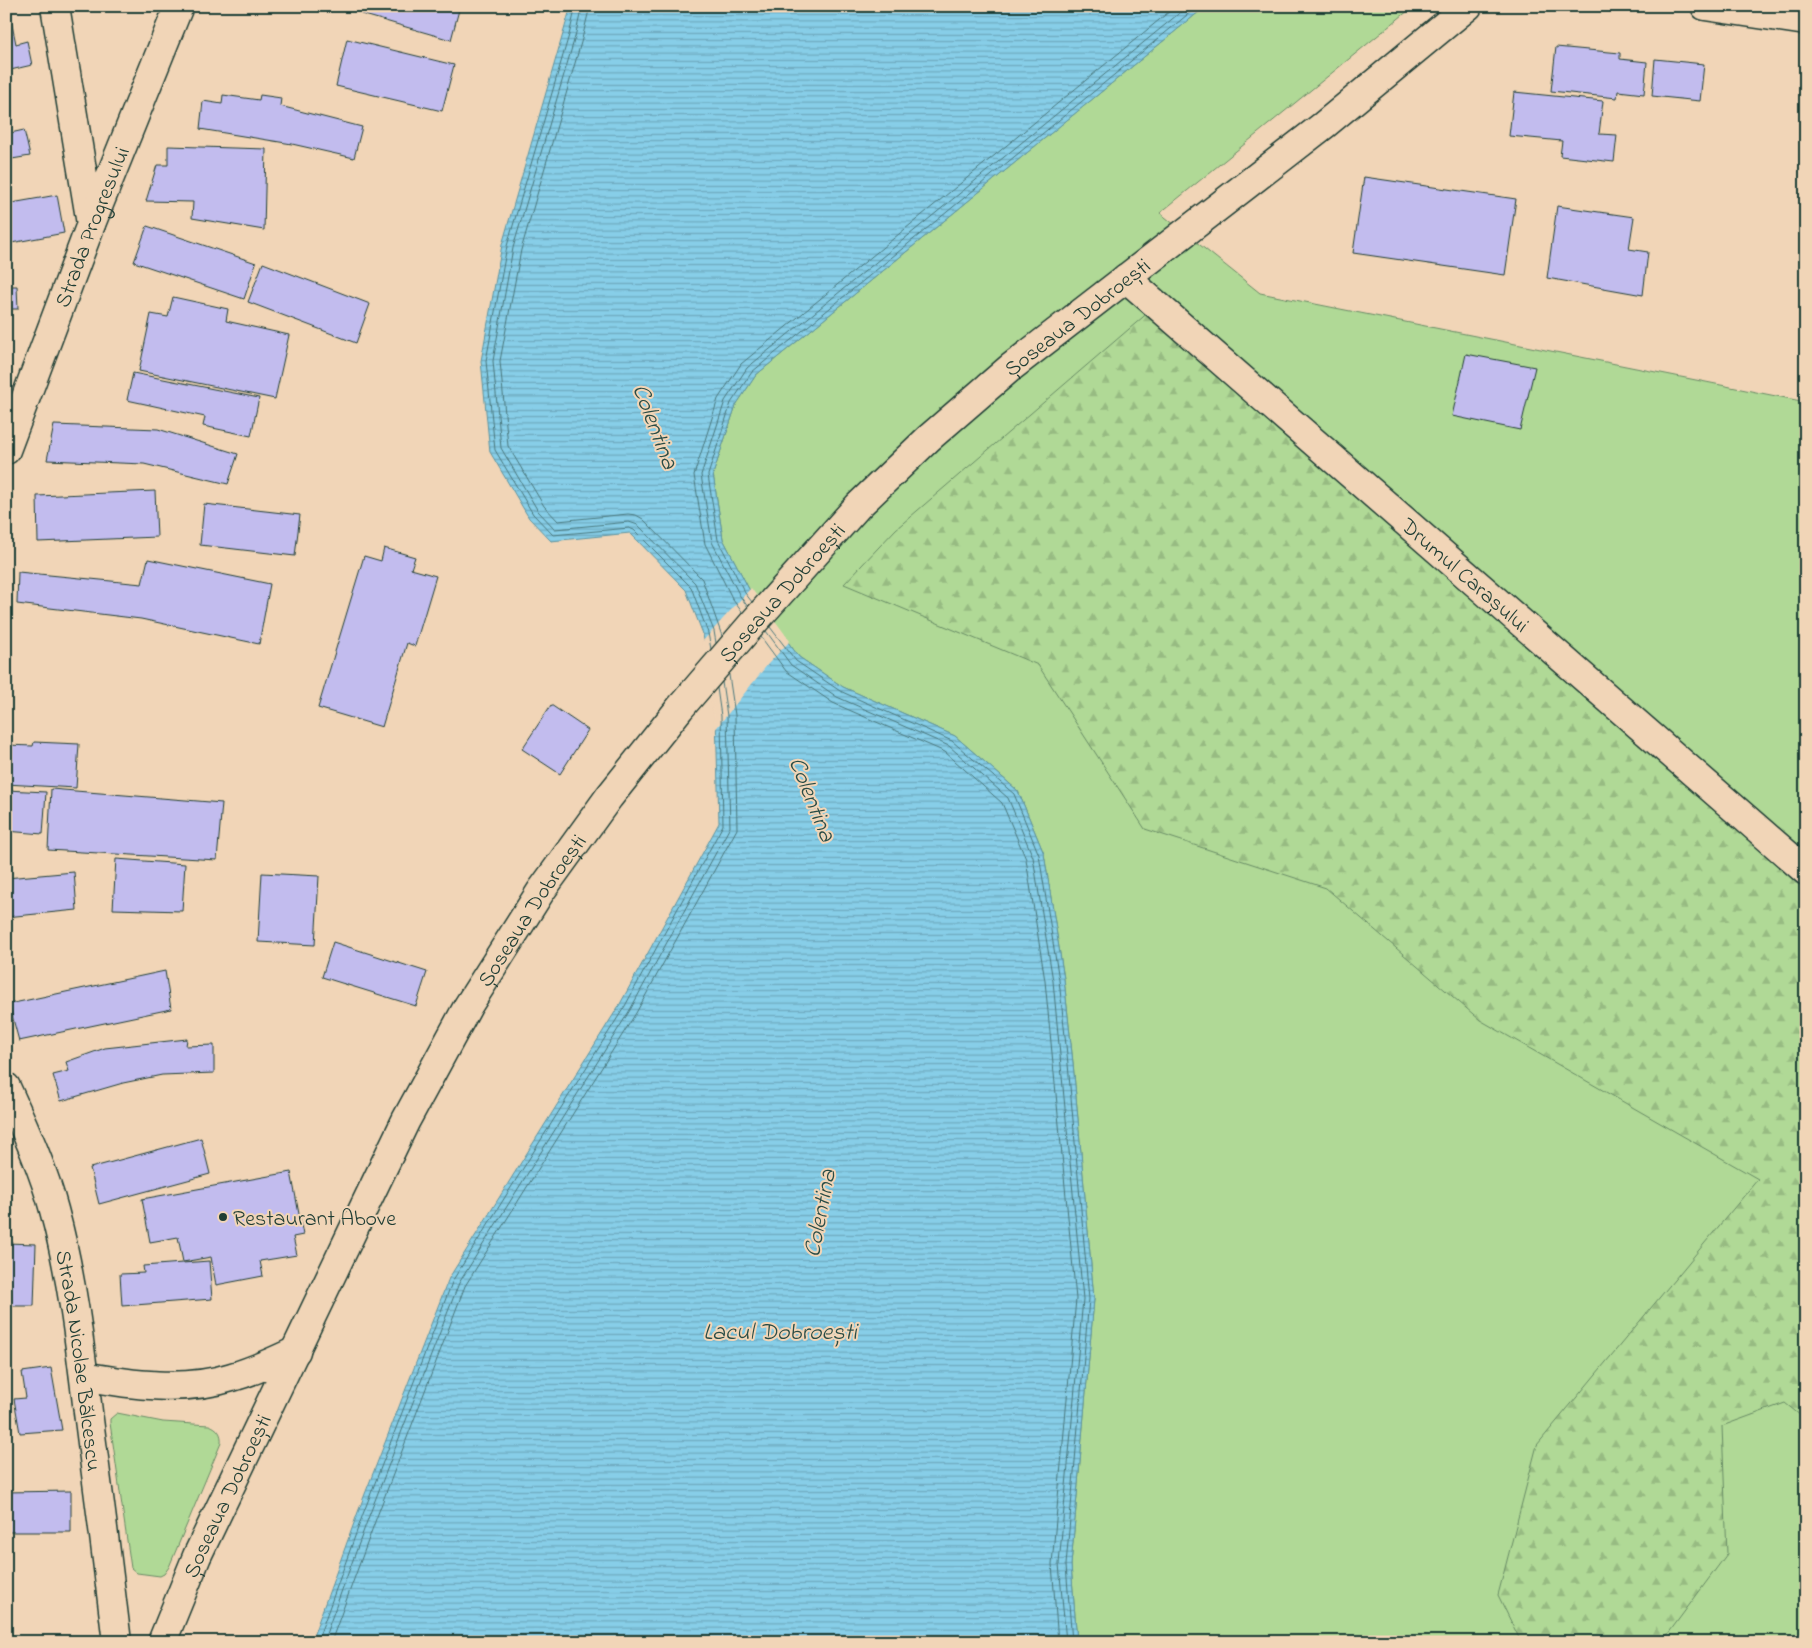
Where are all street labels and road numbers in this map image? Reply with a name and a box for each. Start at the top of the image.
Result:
street label: Strada Progresului [48,142,140,313]
street label: Șoseaua Dobroești [998,252,1158,386]
street label: Drumul Carașului [1392,511,1535,642]
street label: Șoseaua Dobroești [712,517,854,671]
street label: Șoseaua Dobroești [471,829,596,994]
street label: Strada Nicolae Bălcescu [45,1247,109,1473]
street label: Șoseaua Dobroești [177,1410,281,1583]

